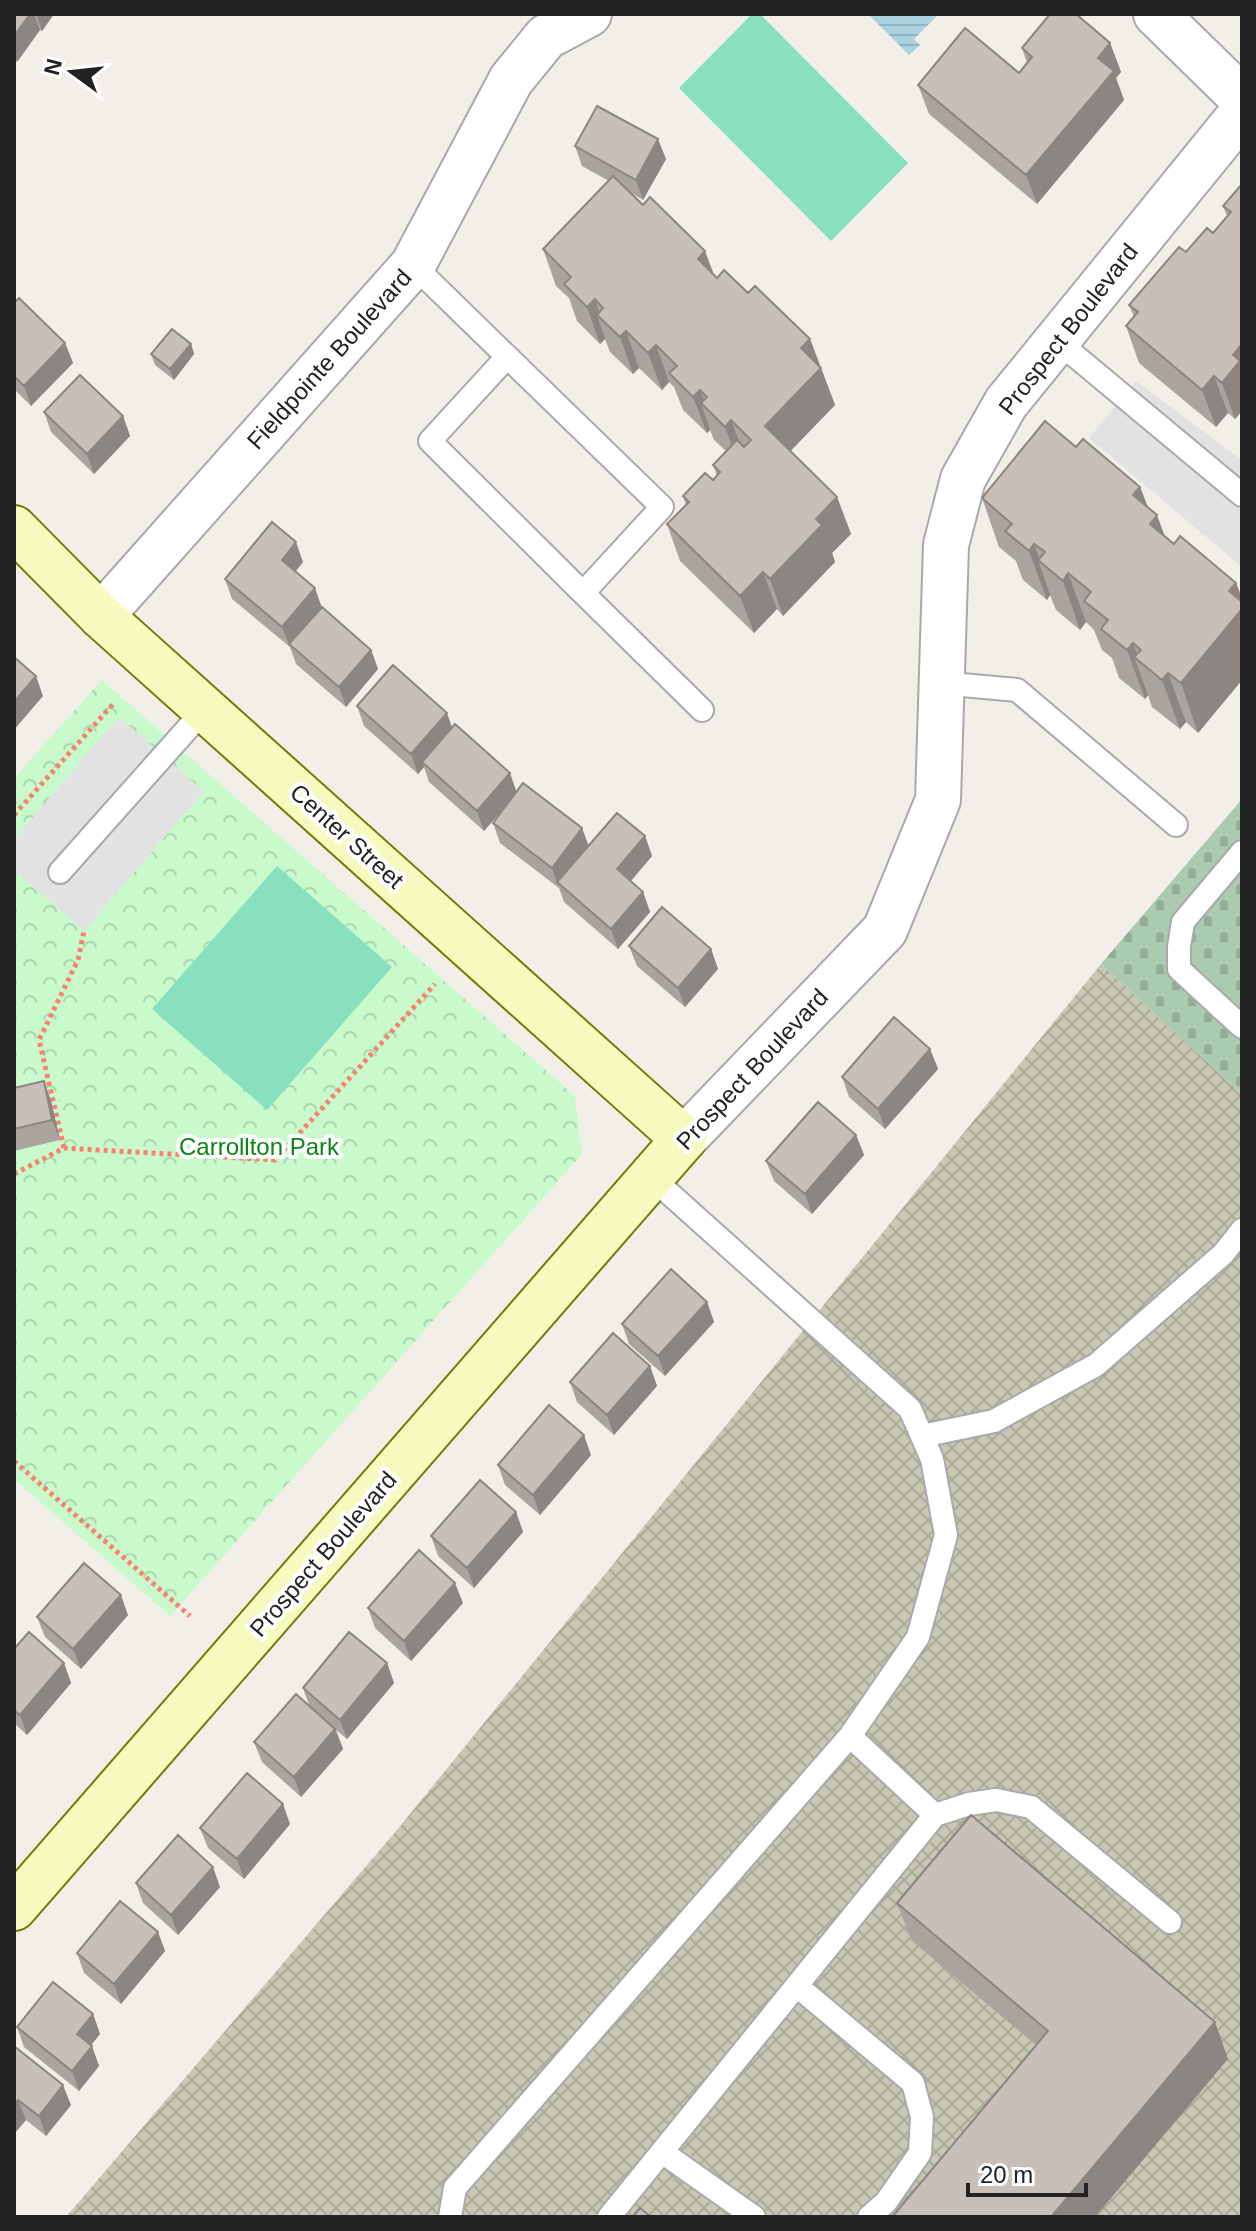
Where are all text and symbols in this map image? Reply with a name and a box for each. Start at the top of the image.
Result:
north arrow [32,32,112,112]
text: N [39,56,67,78]
street label: Prospect Boulevard [993,238,1143,420]
street label: Fieldpointe Boulevard [241,264,417,454]
street label: Center Street [285,778,409,894]
street label: Prospect Boulevard [671,983,833,1155]
park label: Carrollton Park [179,1133,340,1160]
street label: Prospect Boulevard [244,1466,402,1642]
scale bar [968,2147,1086,2197]
text: 20 m [980,2161,1033,2188]

